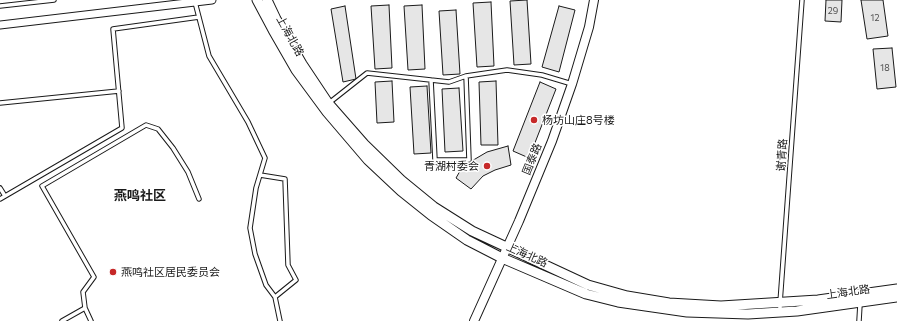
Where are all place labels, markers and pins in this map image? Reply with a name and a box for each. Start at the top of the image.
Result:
place label: 杨坊山庄8号楼 [542,113,615,127]
marker: 杨坊山庄8号楼 [529,115,539,125]
place label: 青湖村委会 [424,159,479,173]
marker: 青湖村委会 [482,161,492,171]
place label: 燕鸣社区居民委员会 [121,265,220,279]
marker: 燕鸣社区居民委员会 [108,267,118,277]

